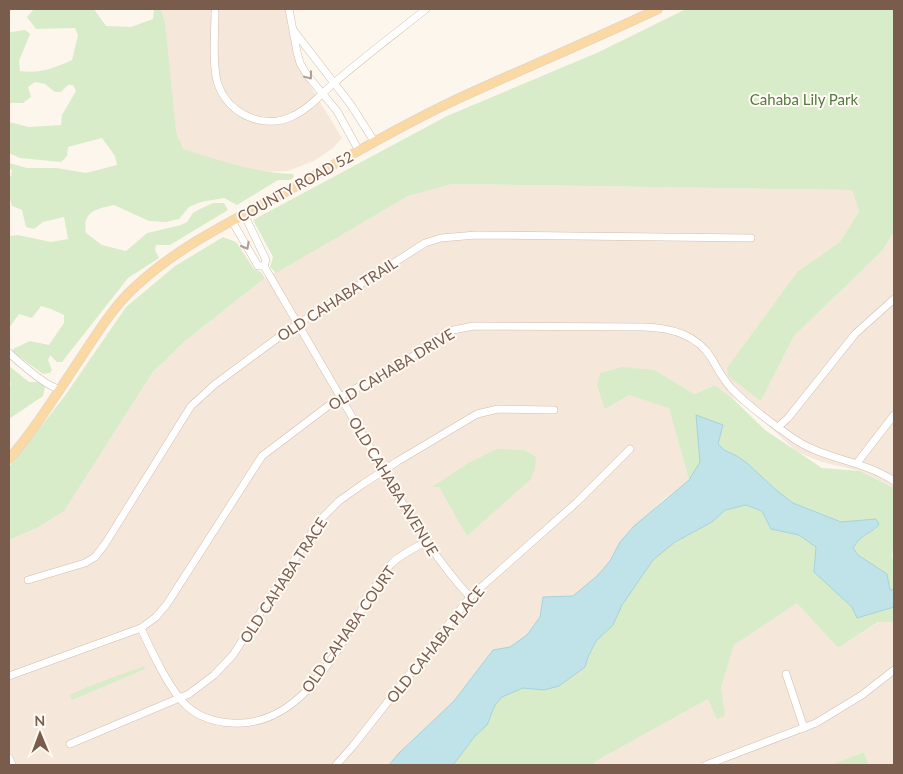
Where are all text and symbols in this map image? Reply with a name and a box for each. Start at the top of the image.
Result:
one-way arrow [303,70,312,80]
park label: Cahaba Lily Park [750,90,859,108]
street label: COUNTY ROAD 52 [234,147,356,225]
one-way arrow [240,241,250,250]
street label: OLD CAHABA TRAIL [274,253,401,345]
street label: OLD CAHABA DRIVE [325,324,457,414]
street label: OLD CAHABA AVENUE [345,413,443,559]
street label: OLD CAHABA TRACE [236,514,330,646]
street label: OLD CAHABA COURT [297,562,399,696]
street label: OLD CAHABA PLACE [382,582,488,706]
north arrow [15,709,65,759]
text: N [34,712,45,729]

